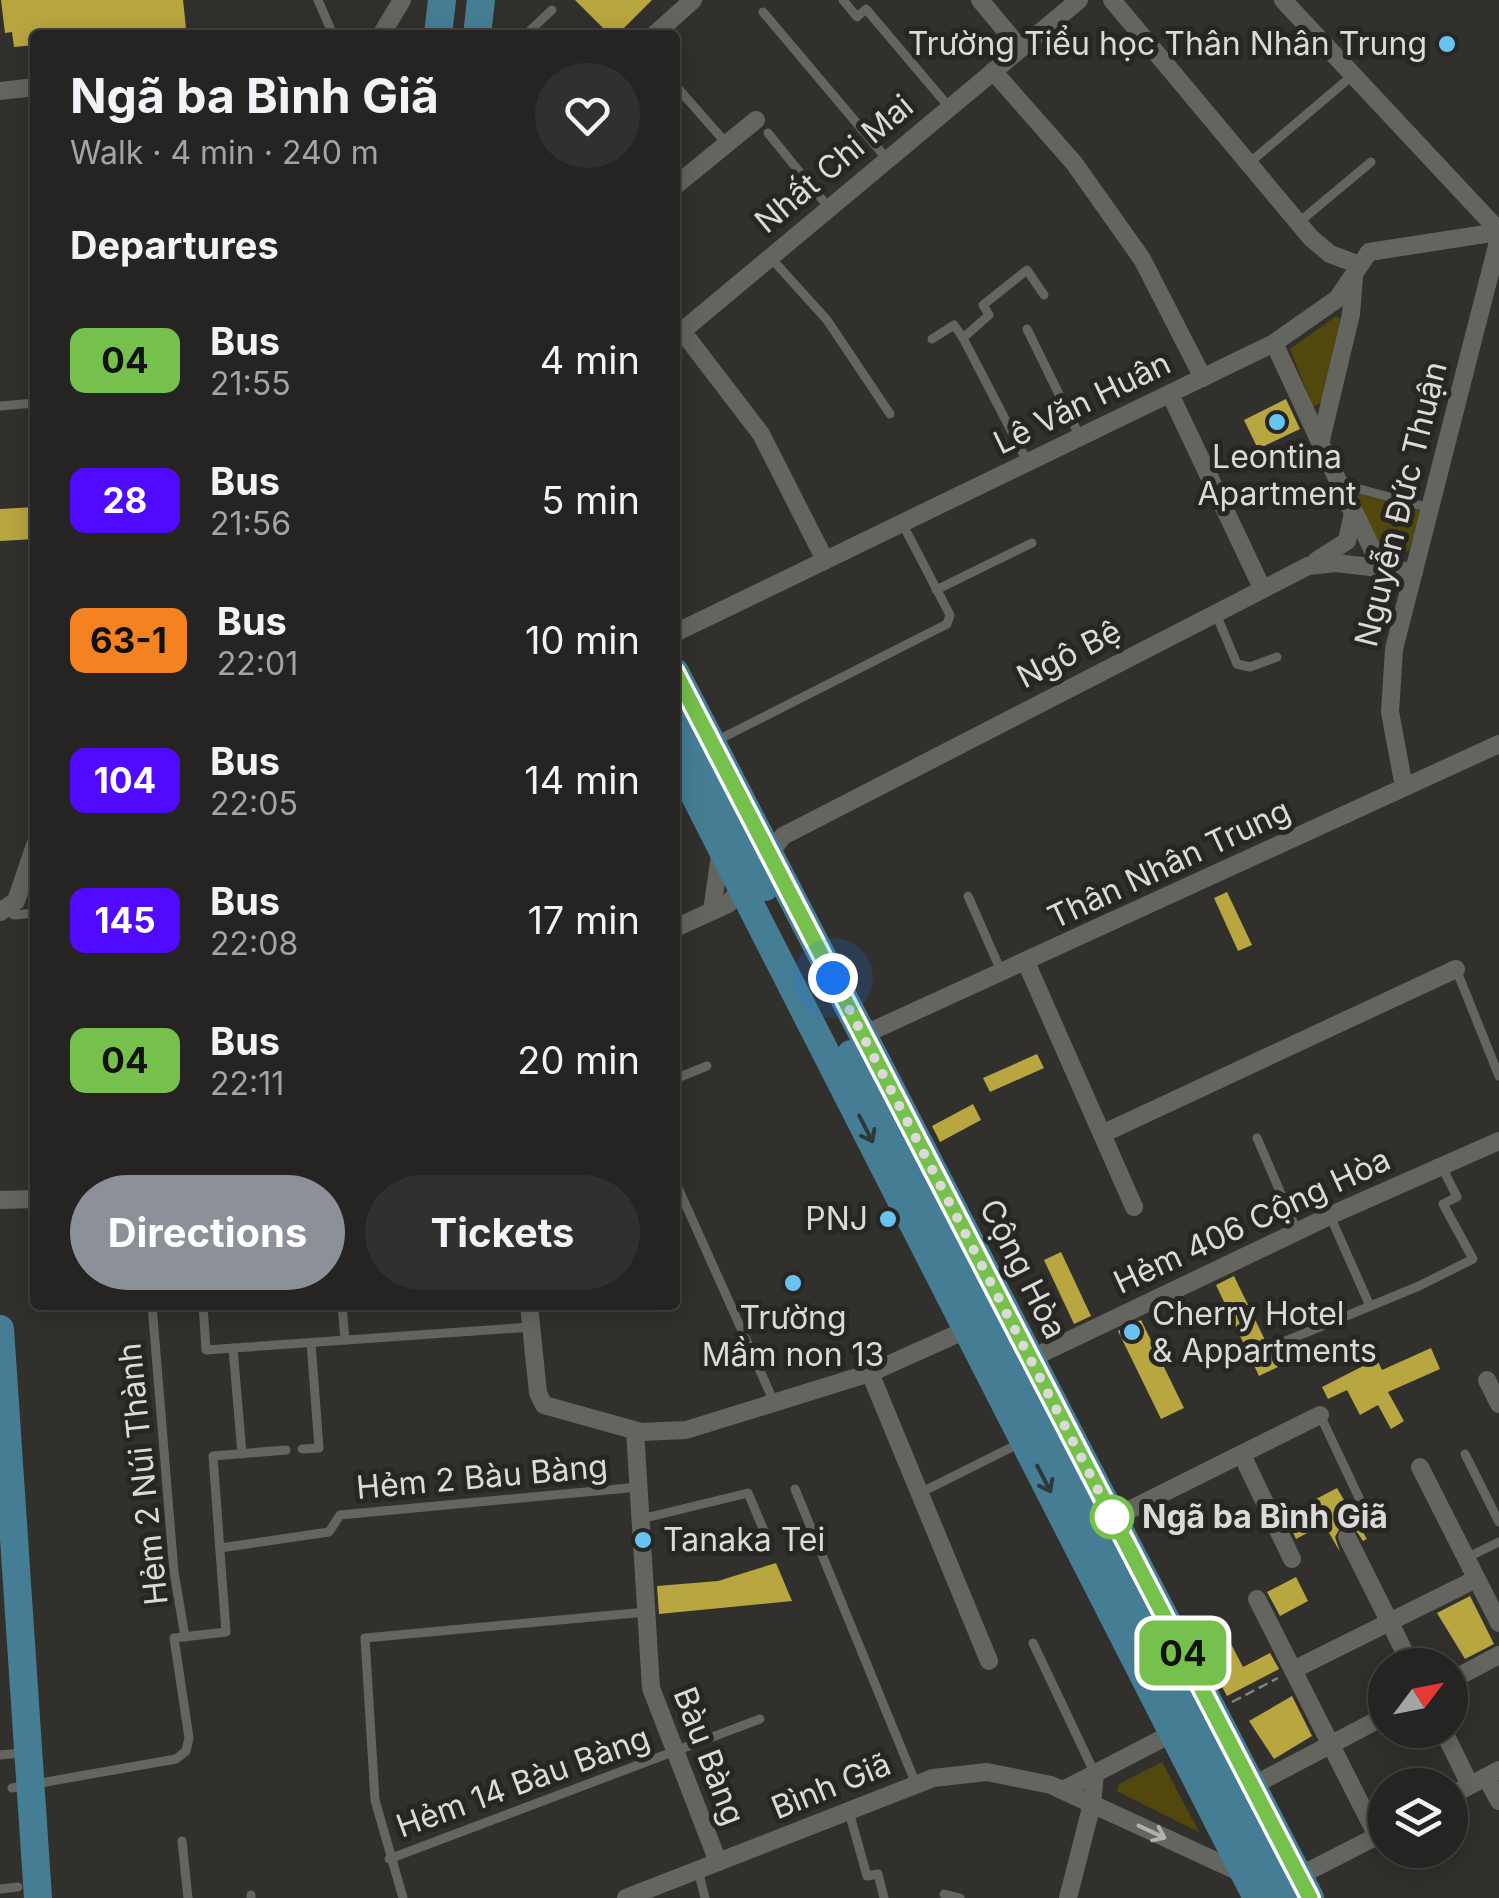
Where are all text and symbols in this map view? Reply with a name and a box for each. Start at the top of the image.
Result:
place label: Trường Tiểu học Thân Nhân Trung [908,24,1427,63]
marker: Trường Tiểu học Thân Nhân Trung [1436,33,1458,55]
button: heart [535,63,640,168]
text: Ngã ba Bình Giã [70,66,439,125]
street label: Nhất Chi Mai [747,86,921,241]
text: Walk · 4 min · 240 m [70,133,379,172]
text: Departures [70,222,279,268]
text: Bus [210,318,280,364]
text: 4 min [540,337,640,383]
text: 04 [101,339,149,381]
street label: Lê Văn Huân [987,343,1176,462]
street label: Nguyễn Đức Thuận [1346,357,1455,650]
text: 21:55 [210,364,291,403]
marker: Leontina Apartment [1266,411,1288,433]
place label: Leontina Apartment [1197,437,1357,513]
text: Bus [210,458,280,504]
text: 5 min [541,477,640,523]
text: 28 [103,479,147,521]
text: 21:56 [210,504,291,543]
text: Bus [217,598,287,644]
street label: Ngô Bệ [1010,611,1127,696]
text: 10 min [525,617,640,663]
text: 63-1 [90,619,167,661]
text: 22:01 [217,644,298,683]
text: Bus [210,738,280,784]
text: 14 min [524,757,640,803]
text: 104 [94,759,156,801]
text: 22:05 [210,784,298,823]
street label: Thân Nhân Trung [1042,790,1296,937]
text: Bus [210,878,280,924]
text: 17 min [527,897,640,943]
text: 145 [94,899,156,941]
text: 22:08 [210,924,298,963]
your location [808,953,858,1003]
text: Bus [210,1018,280,1064]
text: 20 min [517,1037,640,1083]
text: 04 [101,1039,149,1081]
text: 22:11 [210,1064,284,1103]
one-way arrow [857,1114,876,1144]
street label: Hẻm 406 Cộng Hòa [1107,1139,1396,1302]
button: Directions [70,1175,345,1290]
button: Tickets [365,1175,640,1290]
street label: Cộng Hòa [972,1192,1075,1345]
place label: PNJ [805,1199,868,1238]
marker: PNJ [877,1208,899,1230]
marker: Trường Mầm non 13 [782,1272,804,1294]
place label: Cherry Hotel & Appartments [1152,1294,1377,1370]
place label: Trường Mầm non 13 [702,1298,884,1374]
marker: Cherry Hotel & Appartments [1121,1321,1143,1343]
street label: Hẻm 2 Núi Thành [109,1341,176,1607]
street label: Hẻm 2 Bàu Bàng [355,1446,609,1507]
one-way arrow [1035,1463,1054,1493]
marker: Ngã ba Bình Giã [1091,1496,1133,1538]
place label: Ngã ba Bình Giã [1142,1497,1388,1536]
place label: Tanaka Tei [663,1520,825,1559]
marker: Tanaka Tei [632,1529,654,1551]
line badge: 04 [1138,1620,1228,1686]
text: 04 [1159,1632,1207,1674]
north arrow [1368,1648,1468,1748]
map controls [1368,1648,1468,1868]
street label: Bàu Bàng [665,1681,754,1830]
street label: Hẻm 14 Bàu Bàng [391,1718,655,1845]
street label: Bình Giã [766,1744,896,1827]
button: layers [1368,1768,1468,1868]
one-way arrow [1136,1823,1166,1842]

